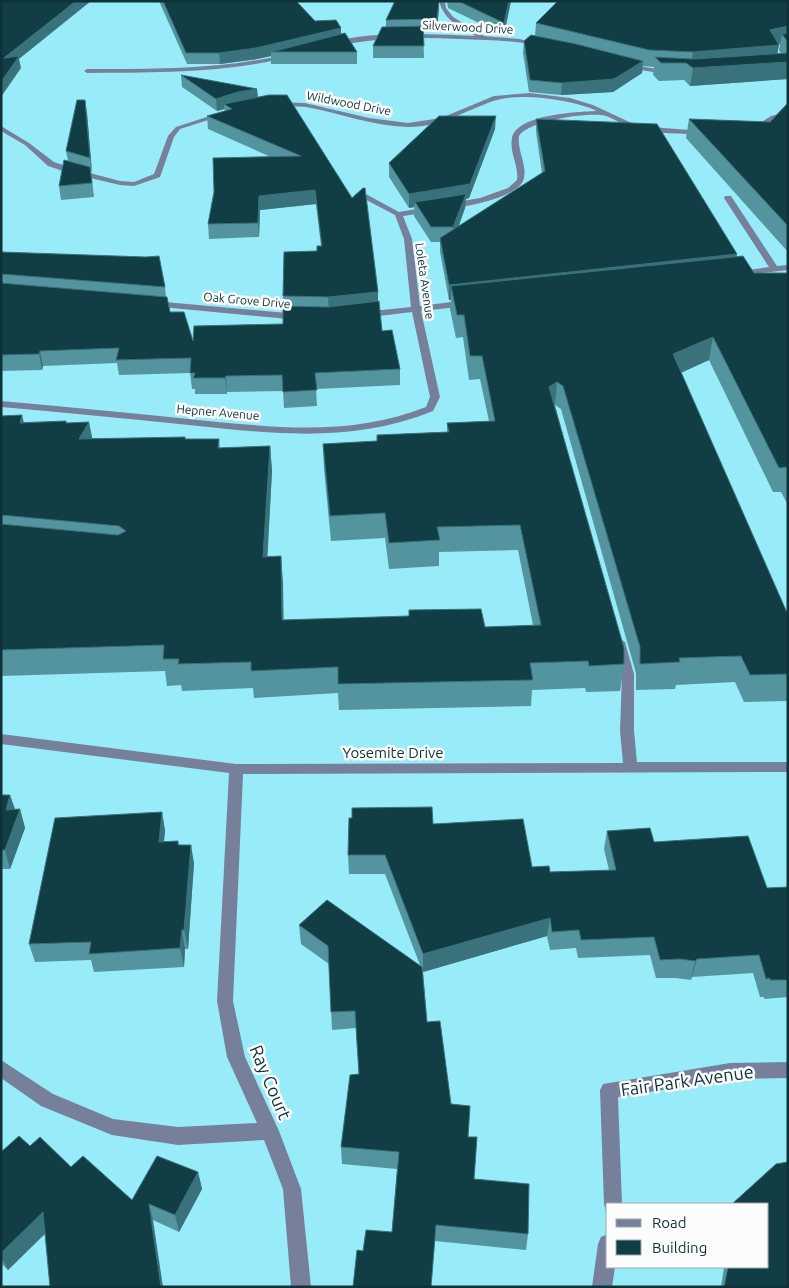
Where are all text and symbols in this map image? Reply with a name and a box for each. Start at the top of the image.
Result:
street label: Silverwood Drive [422,18,514,36]
street label: Wildwood Drive [306,88,392,118]
street label: Loleta Avenue [413,242,437,320]
street label: Oak Grove Drive [203,290,291,310]
street label: Hepner Avenue [176,402,260,422]
street label: Yosemite Drive [342,744,444,761]
street label: Ray Court [246,1042,296,1122]
street label: Fair Park Avenue [619,1061,755,1099]
legend [606,1203,769,1268]
text: Road [652,1214,687,1231]
text: Building [652,1239,707,1256]

